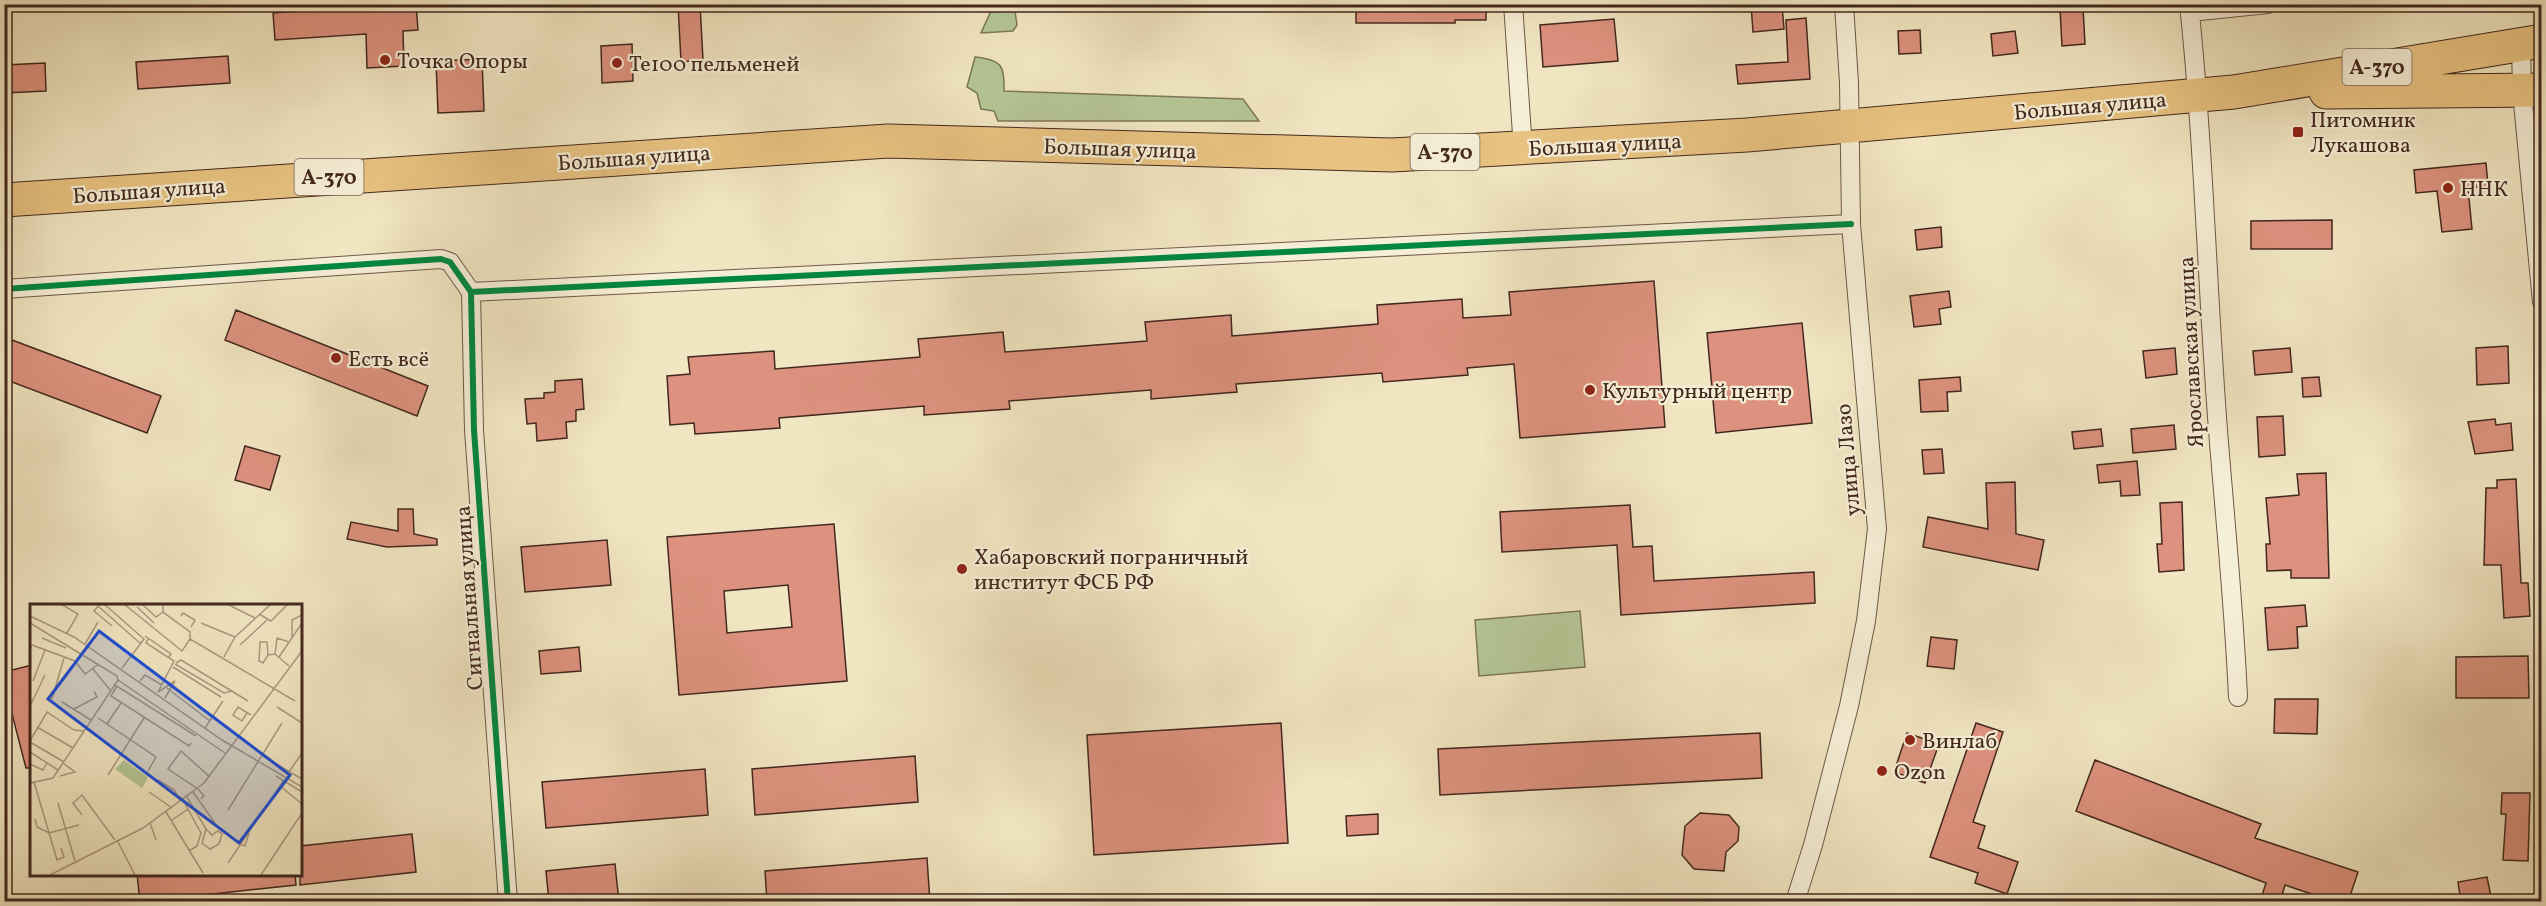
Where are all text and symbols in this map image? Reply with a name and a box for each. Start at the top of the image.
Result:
place label: Точка Опоры [397,47,528,78]
road number: А-370 [2342,49,2412,85]
place label: Те100 пельменей [629,50,800,81]
marker: Точка Опоры [378,53,392,67]
marker: Те100 пельменей [610,56,624,70]
street label: Большая улица [2012,85,2168,130]
place label: Питомник Лукашова [2310,106,2416,162]
marker: Питомник Лукашова [2291,125,2305,139]
street label: Большая улица [1528,127,1683,166]
street label: Большая улица [1043,132,1197,169]
road number: А-370 [1410,134,1480,170]
street label: Большая улица [556,139,712,180]
road number: А-370 [294,159,364,195]
street label: Большая улица [71,172,227,213]
place label: ННК [2460,175,2508,206]
marker: ННК [2441,181,2455,195]
street label: Ярославская улица [2172,255,2213,448]
place label: Есть всё [348,345,429,376]
marker: Есть всё [329,351,343,365]
place label: Культурный центр [1602,377,1792,408]
marker: Культурный центр [1583,383,1597,397]
street label: улица Лазо [1829,402,1870,517]
street label: Сигнальная улица [449,504,492,691]
place label: Хабаровский пограничный институт ФСБ РФ [974,543,1248,599]
marker: Хабаровский пограничный институт ФСБ РФ [955,562,969,576]
inset map [30,604,302,876]
place label: Винлаб [1922,727,1997,758]
marker: Винлаб [1903,733,1917,747]
place label: Ozon [1894,758,1946,789]
marker: Ozon [1875,764,1889,778]

